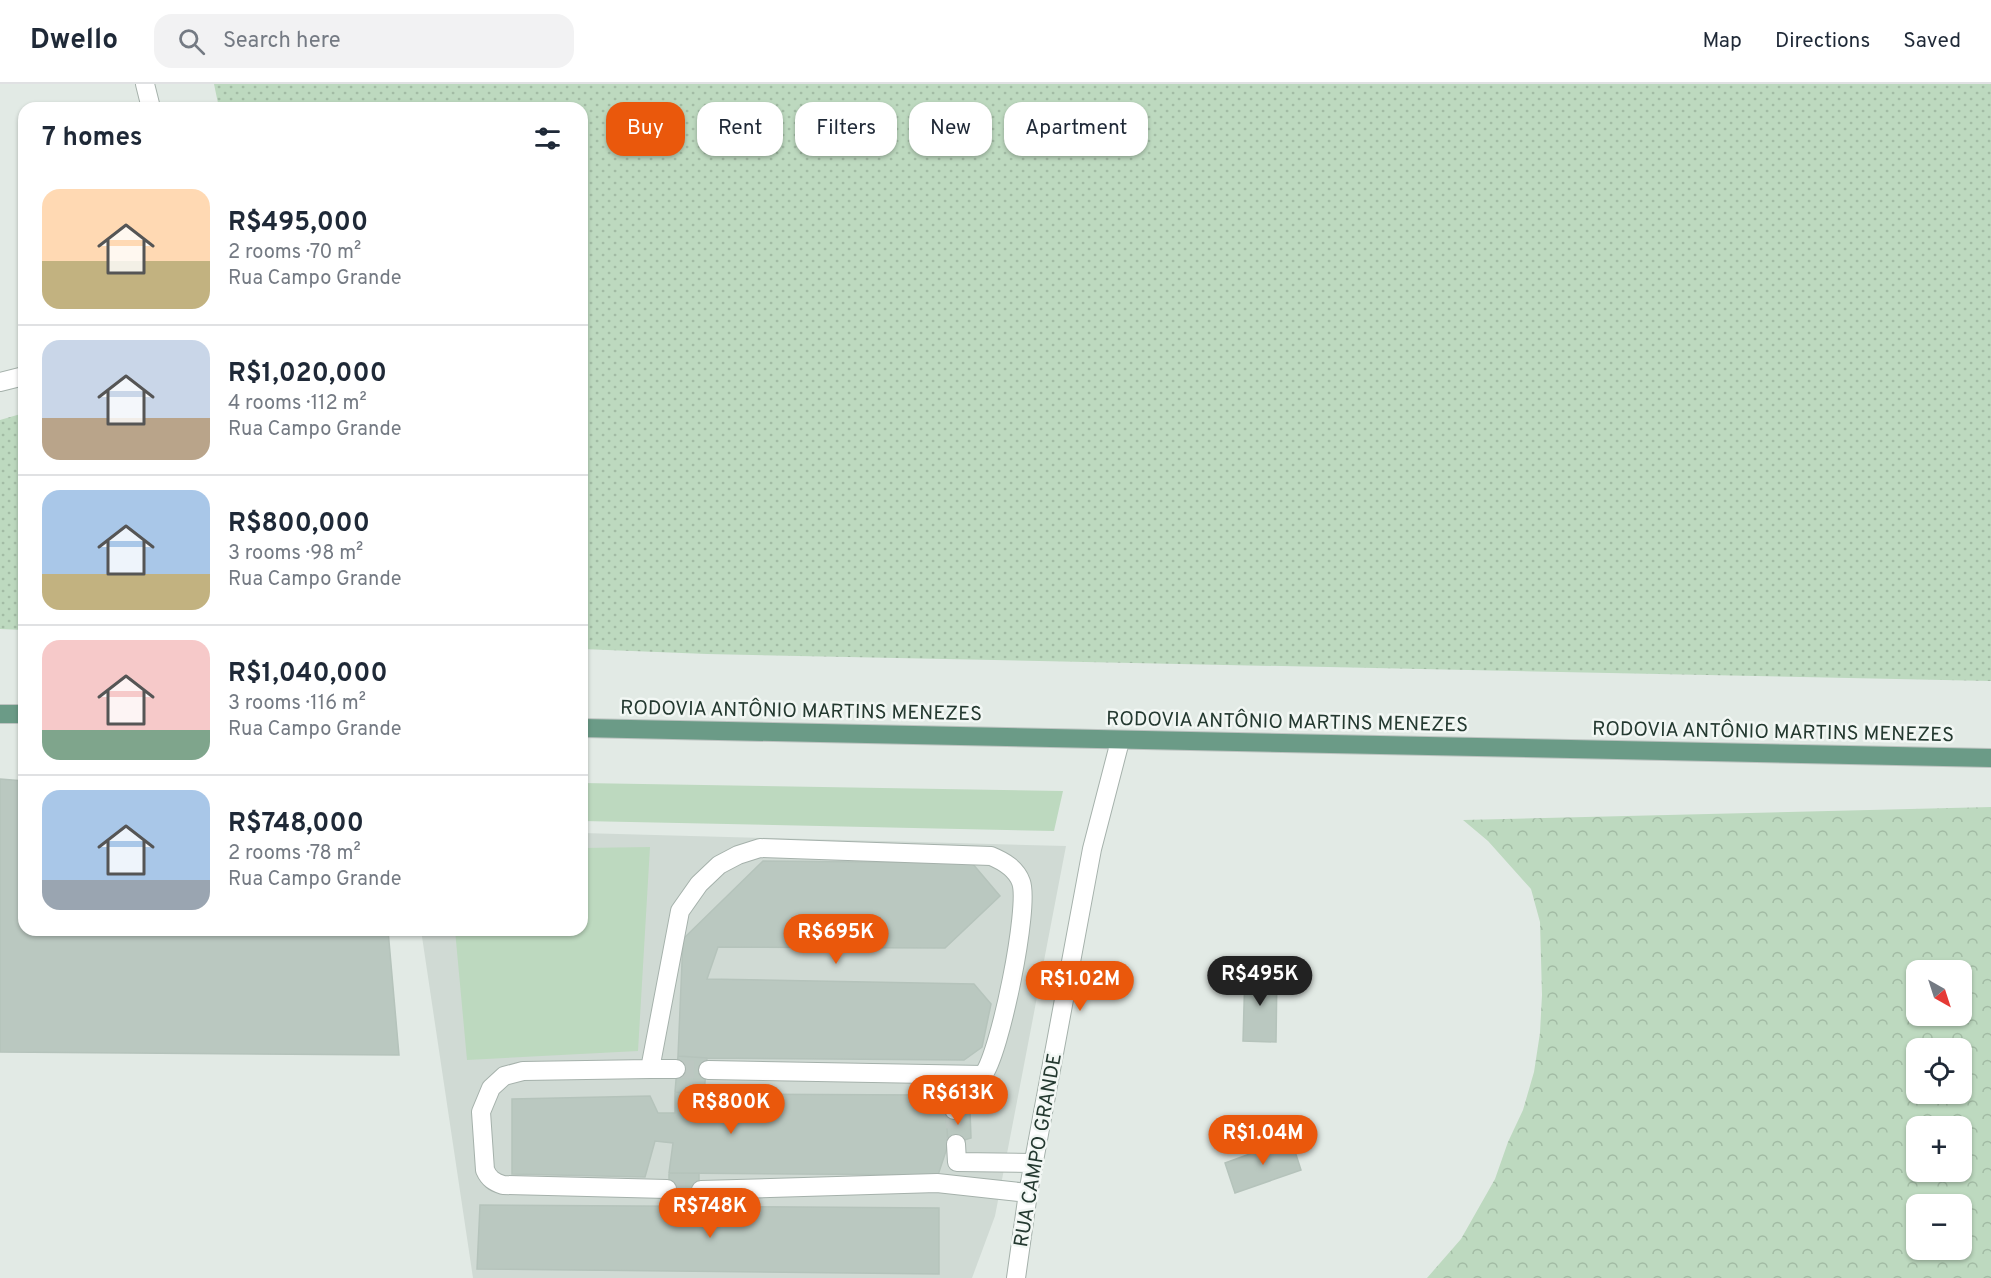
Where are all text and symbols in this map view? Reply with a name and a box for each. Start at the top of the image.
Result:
search box [154,14,574,68]
text: Dwello [30,23,118,59]
icon: search [175,25,208,58]
text: Search here [223,28,341,55]
text: Map [1702,28,1742,55]
text: Directions [1775,28,1870,55]
text: Saved [1903,28,1961,55]
chip: Buy [606,102,685,156]
chip: Rent [697,102,783,156]
chip: Filters [795,102,897,156]
chip: New [909,102,992,156]
chip: Apartment [1004,102,1148,156]
text: 7 homes [42,122,142,155]
icon: filters [531,122,564,155]
text: R$495,000 [228,207,368,240]
icon: home [90,213,162,285]
text: 2 rooms · 70 m² [228,240,361,266]
text: Rua Campo Grande [228,266,402,292]
text: R$1,020,000 [228,358,387,391]
icon: home [90,364,162,436]
text: 4 rooms · 112 m² [228,391,367,417]
text: Rua Campo Grande [228,417,402,443]
text: R$800,000 [228,508,370,541]
icon: home [90,514,162,586]
text: 3 rooms · 98 m² [228,541,363,567]
text: Rua Campo Grande [228,567,402,593]
text: R$1,040,000 [228,658,388,691]
icon: home [90,664,162,736]
text: 3 rooms · 116 m² [228,691,366,717]
street label: RODOVIA ANTÔNIO MARTINS MENEZES [620,694,982,728]
street label: RODOVIA ANTÔNIO MARTINS MENEZES [1106,705,1468,739]
street label: RODOVIA ANTÔNIO MARTINS MENEZES [1592,715,1954,749]
text: Rua Campo Grande [228,717,402,743]
text: R$748,000 [228,808,364,841]
icon: home [90,814,162,886]
text: 2 rooms · 78 m² [228,841,361,867]
text: Rua Campo Grande [228,867,402,893]
pin: R$695K [787,914,885,965]
text: R$695K [798,920,874,946]
pin: R$495K [1211,956,1309,1007]
north arrow [1906,960,1972,1026]
map controls [1906,960,1972,1260]
pin: R$1.02M [1025,961,1135,1012]
text: R$495K [1221,962,1299,988]
text: R$1.02M [1040,967,1120,993]
button: locate [1906,1038,1972,1104]
street label: RUA CAMPO GRANDE [1009,1051,1069,1249]
pin: R$613K [909,1075,1007,1126]
text: R$613K [922,1081,994,1107]
pin: R$800K [682,1084,780,1135]
text: R$800K [692,1090,770,1116]
pin: R$1.04M [1208,1115,1318,1166]
button: + [1906,1116,1972,1182]
text: R$1.04M [1222,1121,1304,1147]
pin: R$748K [661,1188,759,1239]
text: R$748K [673,1194,747,1220]
button: − [1906,1194,1972,1260]

